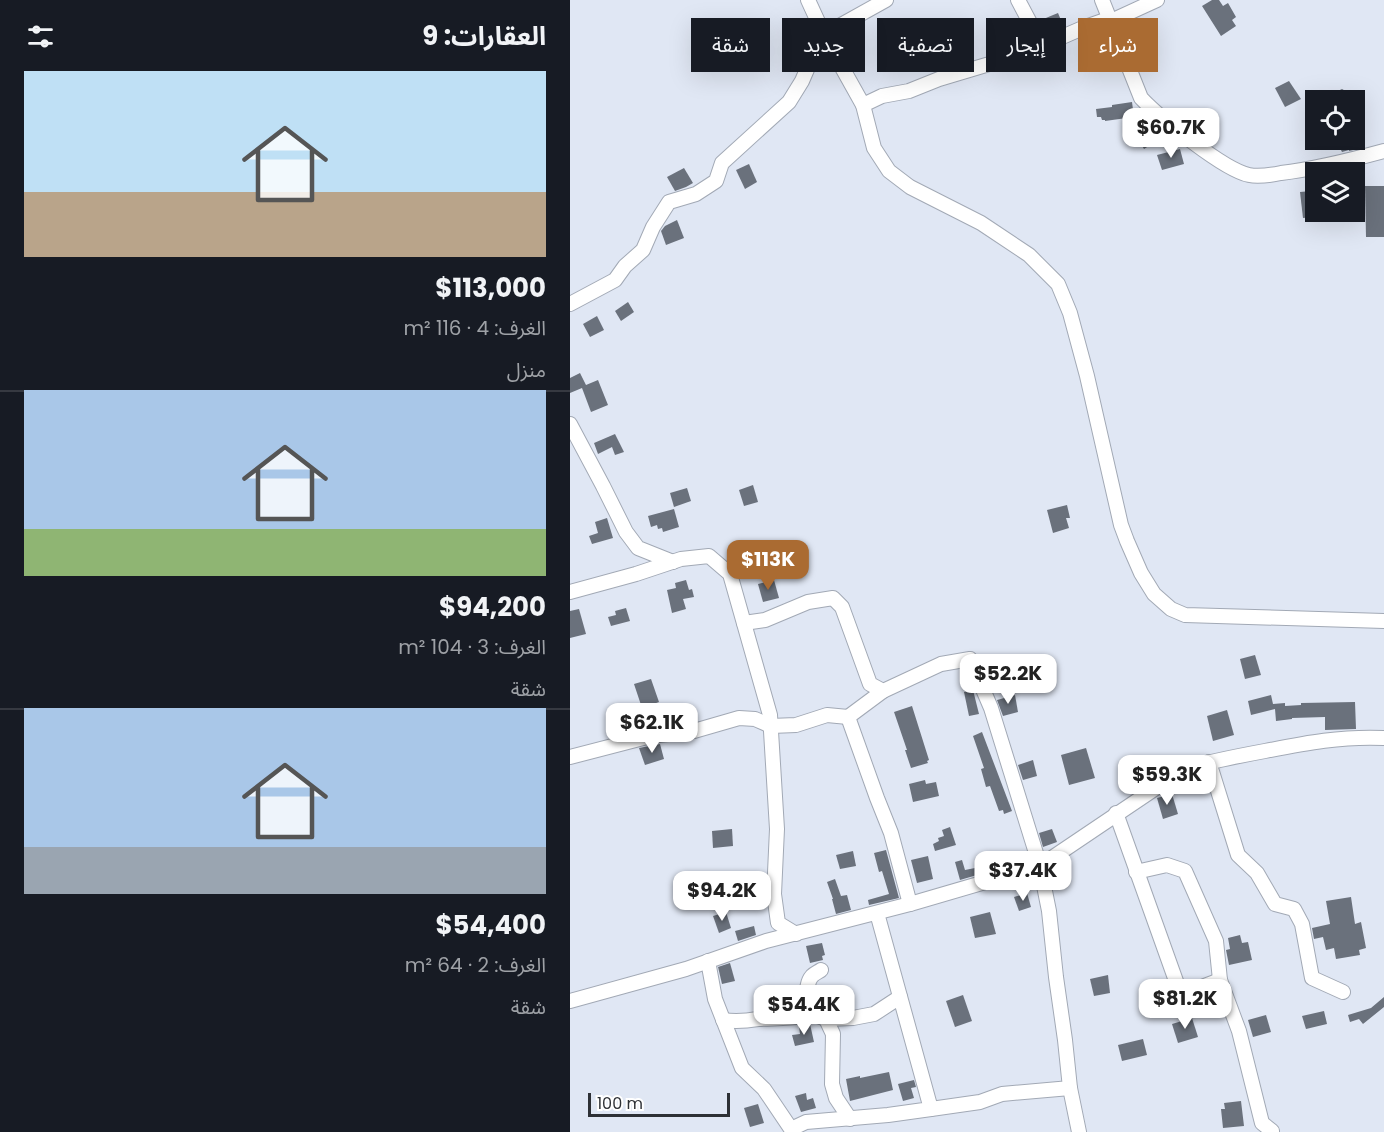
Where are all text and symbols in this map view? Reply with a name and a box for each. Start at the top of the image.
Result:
text: العقارات: 9 [422,18,546,54]
chip: شقة [691,18,770,72]
chip: جديد [782,18,865,72]
chip: تصفية [877,18,974,72]
chip: إيجار [986,18,1066,72]
chip: شراء [1078,18,1158,72]
icon: filters [24,20,57,53]
map controls [1305,90,1365,222]
button: locate [1305,90,1365,150]
pin: $60.7K [1122,108,1220,159]
icon: home [231,110,339,218]
text: $60.7K [1136,113,1206,141]
button: layers [1305,162,1365,222]
text: $113,000 [435,270,546,306]
text: الغرف: 4 · 116 m² [403,314,546,342]
text: منزل [507,356,546,384]
icon: home [231,429,339,537]
pin: $113K [726,540,810,591]
text: $113K [741,545,795,573]
text: $94,200 [439,589,546,625]
text: الغرف: 3 · 104 m² [398,633,546,661]
pin: $52.2K [959,654,1057,705]
text: $52.2K [974,659,1042,687]
text: شقة [511,675,546,703]
pin: $62.1K [603,703,701,754]
text: $62.1K [620,708,684,736]
icon: home [231,747,339,855]
pin: $59.3K [1118,755,1216,806]
text: $59.3K [1132,760,1202,788]
pin: $37.4K [974,851,1072,902]
text: $37.4K [988,856,1058,884]
pin: $94.2K [673,871,771,922]
text: $94.2K [687,876,757,904]
text: $54,400 [435,907,546,943]
text: الغرف: 2 · 64 m² [405,951,546,979]
pin: $81.2K [1136,979,1234,1030]
text: $81.2K [1153,984,1217,1012]
pin: $54.4K [755,985,853,1036]
text: $54.4K [768,990,840,1018]
text: شقة [511,993,546,1021]
scale bar [588,1090,730,1118]
text: 100 m [597,1092,643,1115]

